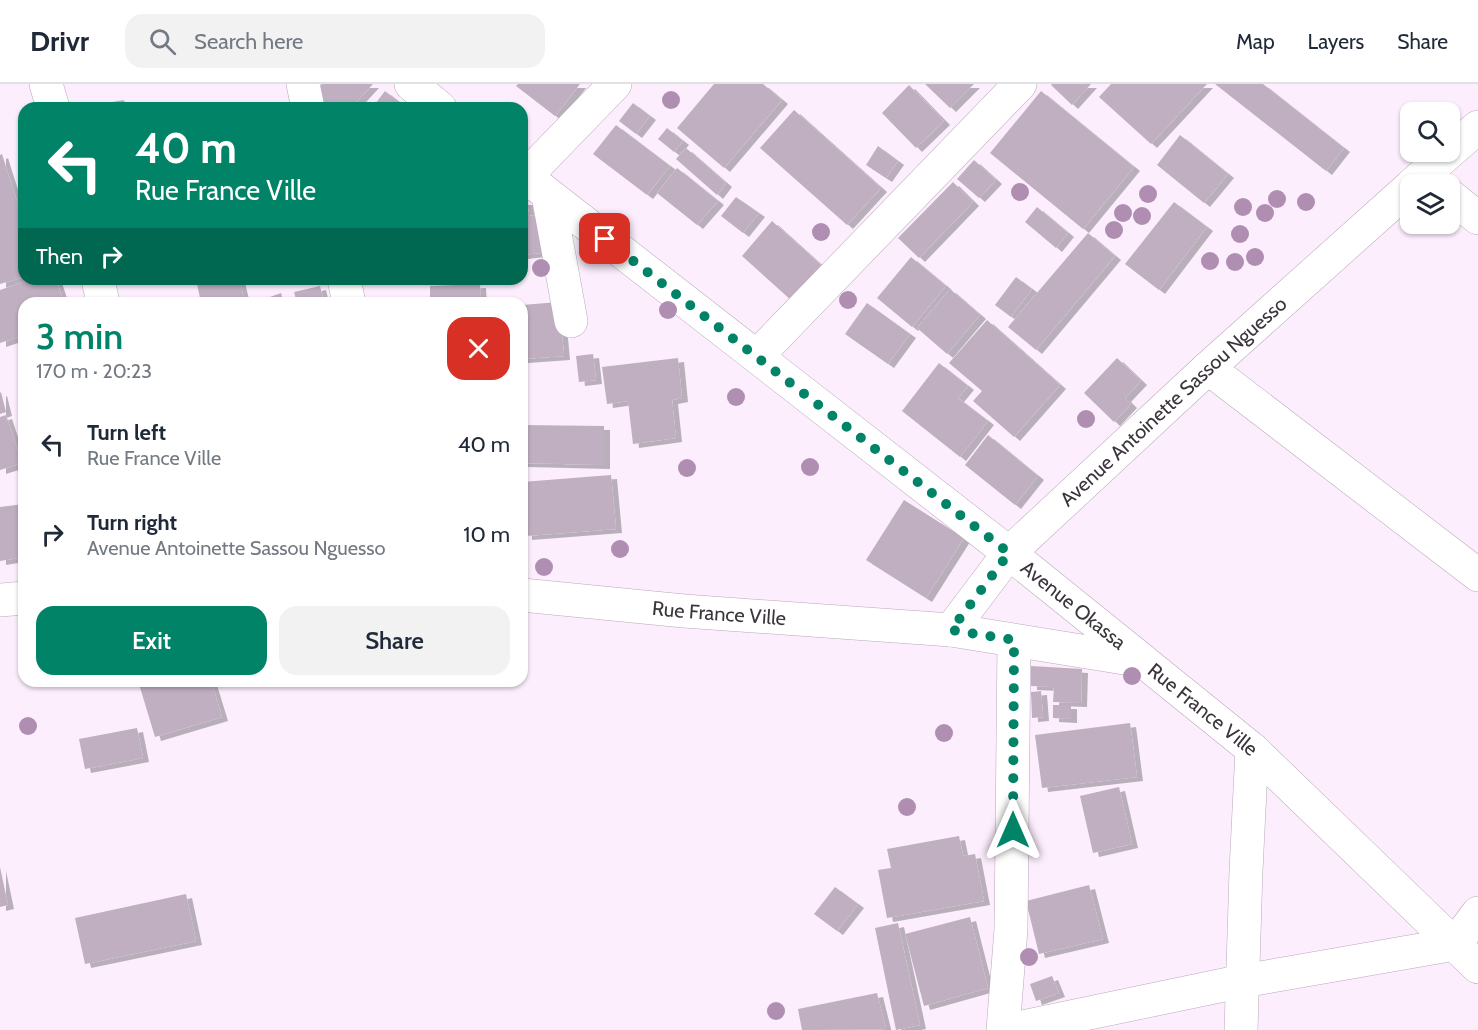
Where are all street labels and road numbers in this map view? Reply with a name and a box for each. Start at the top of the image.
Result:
street label: Avenue Antoinette Sassou Nguesso [1055,291,1291,511]
street label: Avenue Okassa [1016,556,1131,655]
street label: Rue France Ville [651,596,787,630]
street label: Rue France Ville [1143,658,1263,761]

